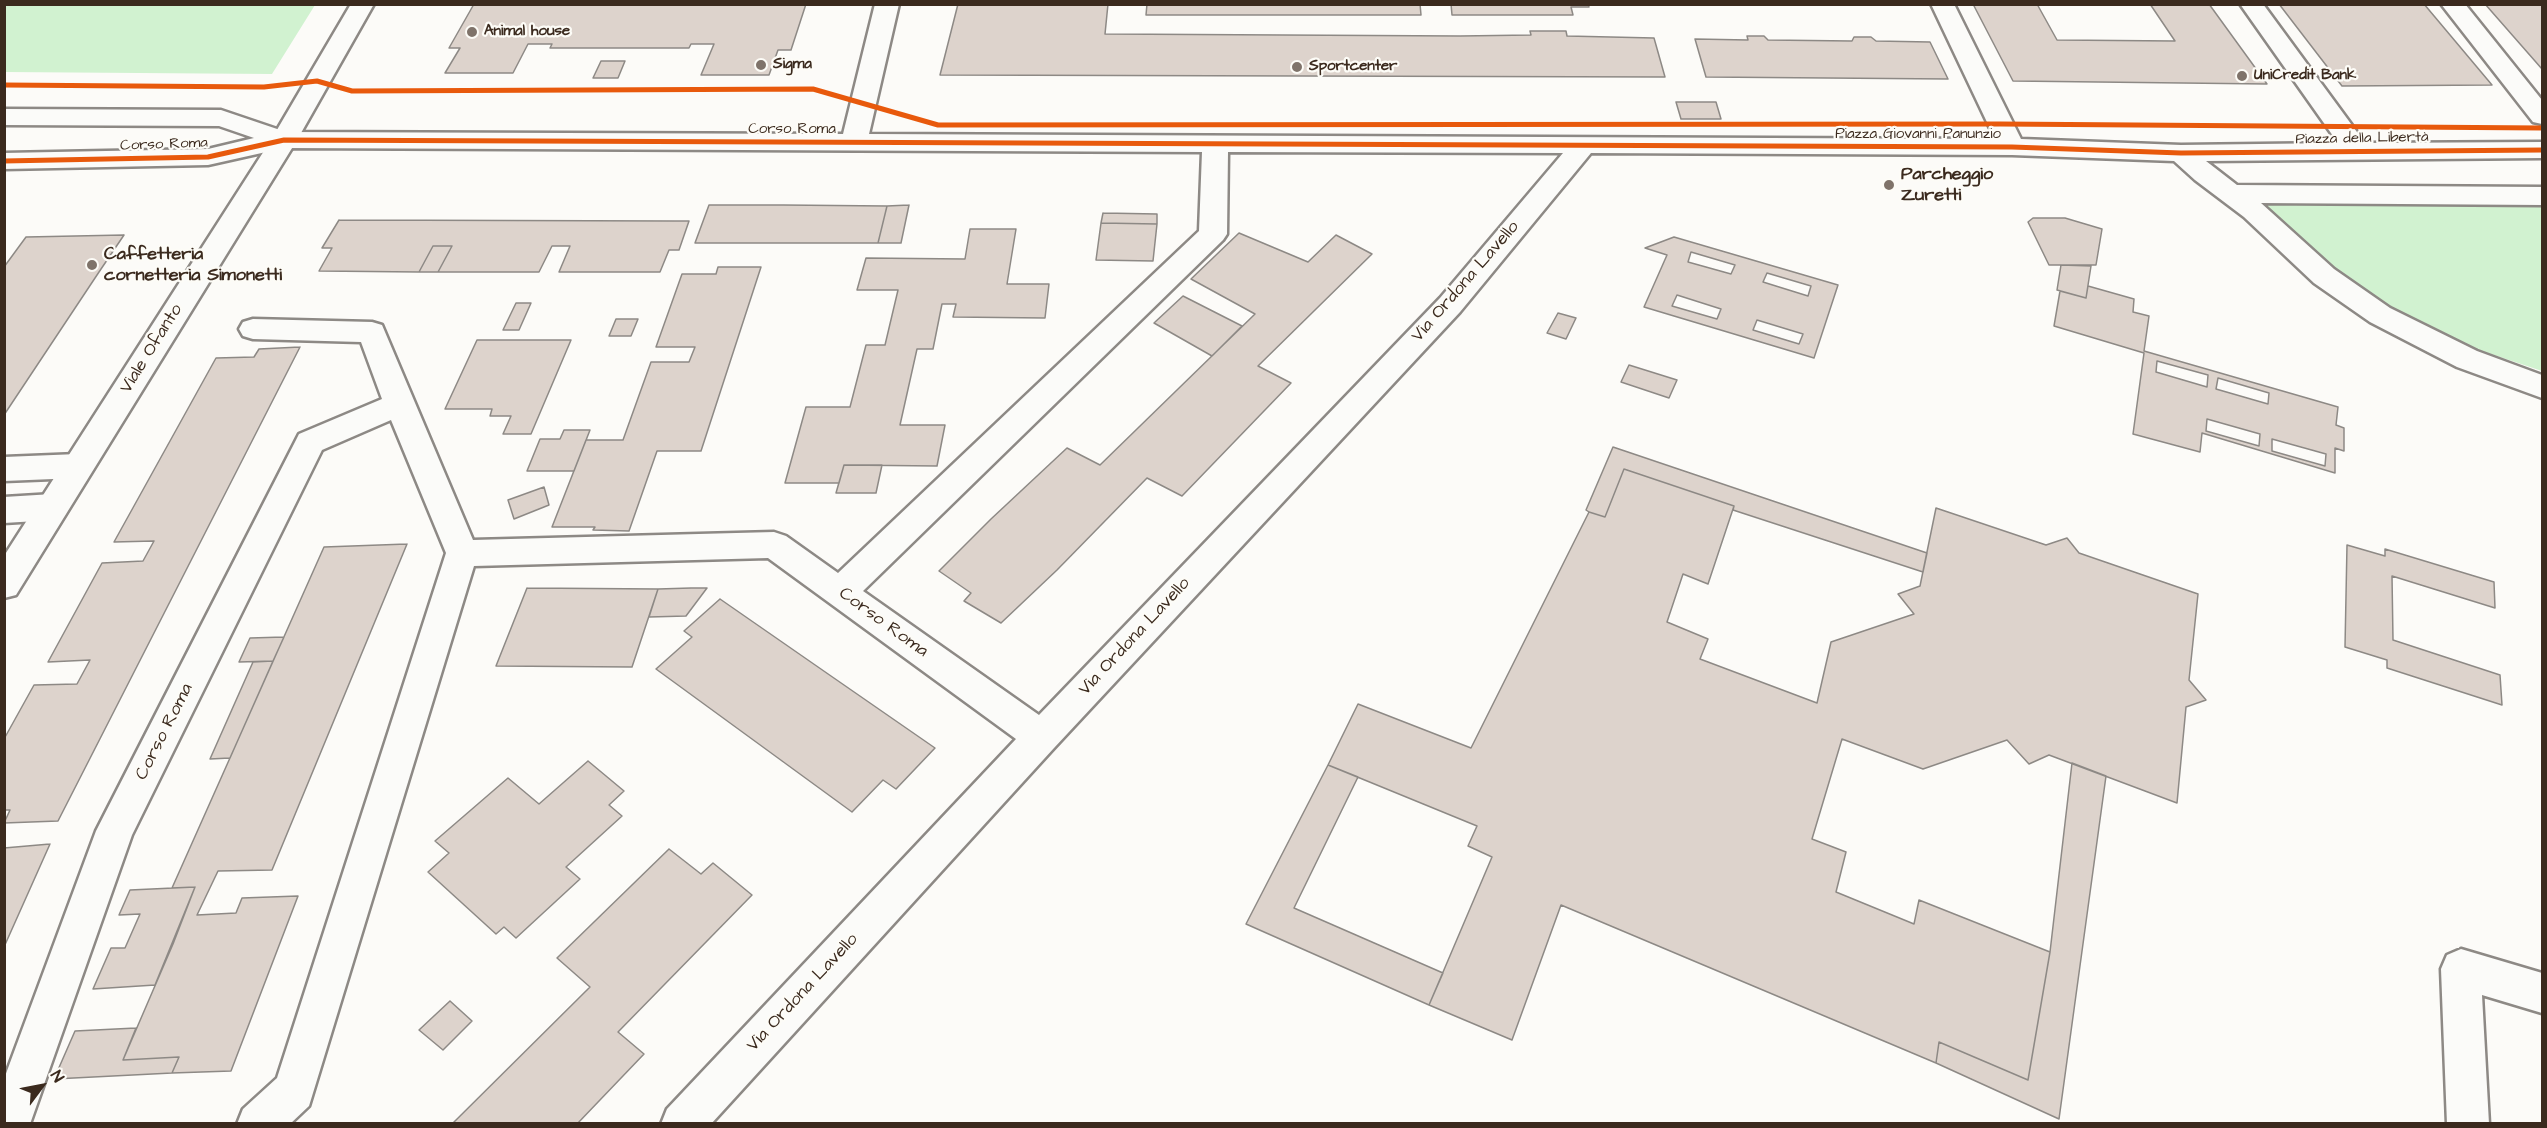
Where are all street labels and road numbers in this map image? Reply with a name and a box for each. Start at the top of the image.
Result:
street label: Corso Roma [748,121,836,139]
street label: Piazza Giovanni Panunzio [1835,126,2001,144]
street label: Piazza della Libertà [2295,129,2429,149]
street label: Corso Roma [120,134,208,156]
street label: Via Ordona Lavello [1407,217,1525,347]
street label: Viale Ofanto [116,300,188,398]
street label: Via Ordona Lavello [1075,573,1195,701]
street label: Corso Roma [834,583,932,663]
street label: Corso Roma [131,680,199,784]
street label: Via Ordona Lavello [743,929,863,1057]

